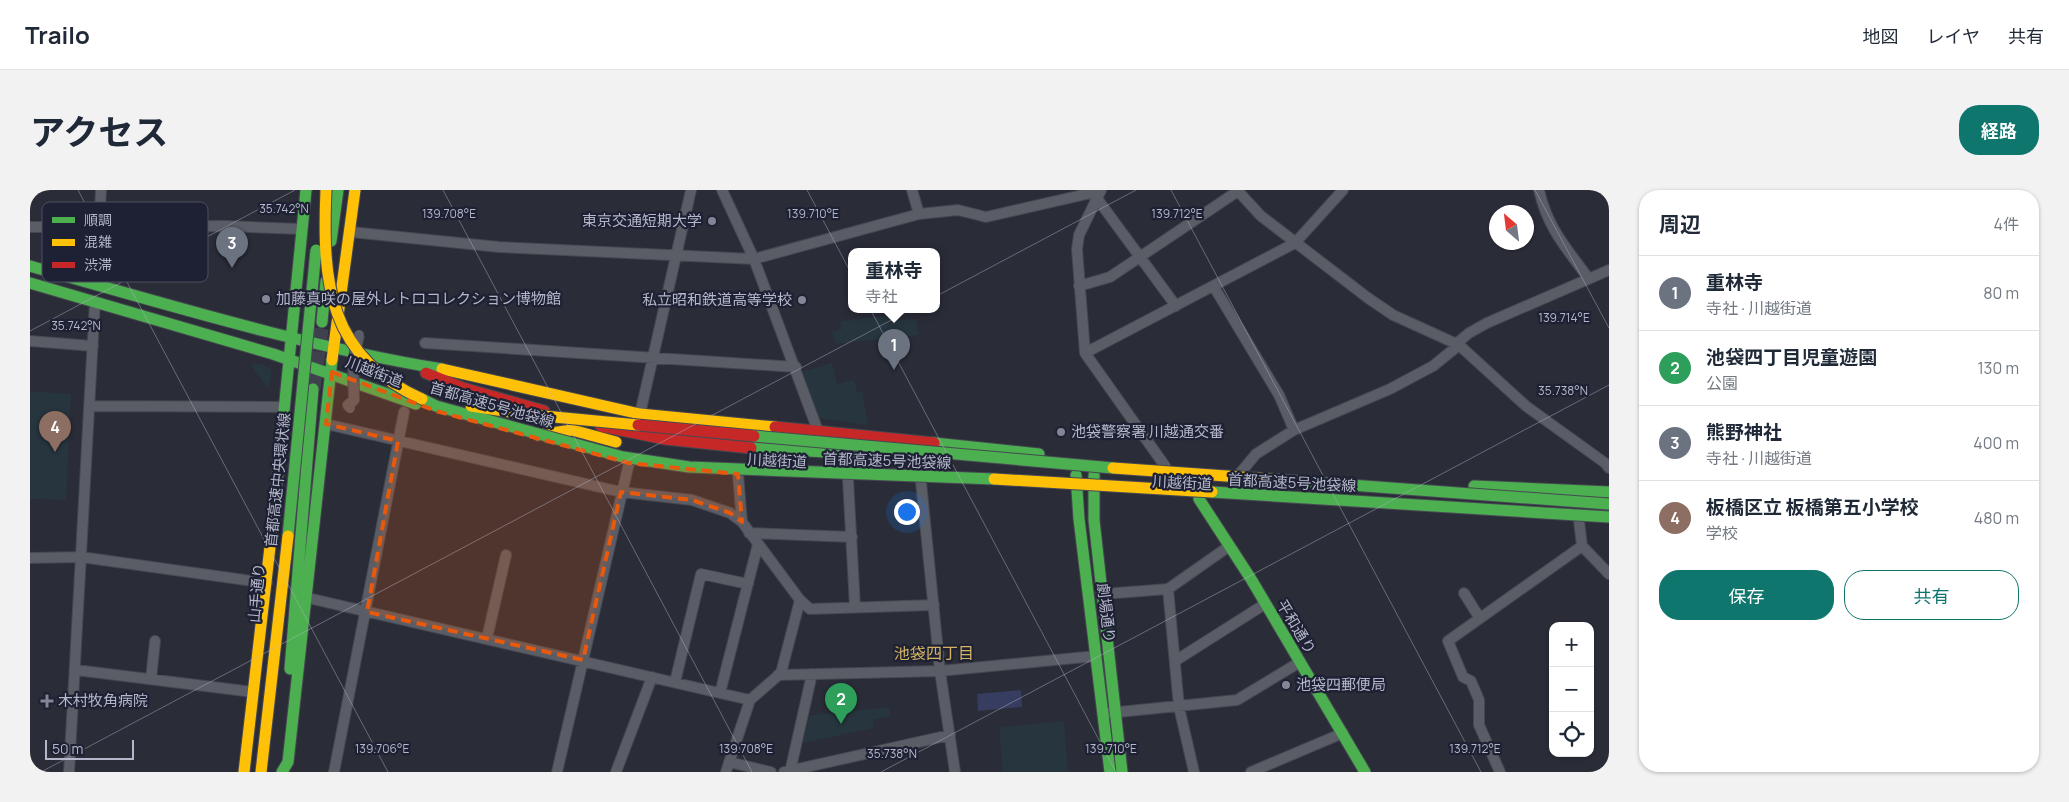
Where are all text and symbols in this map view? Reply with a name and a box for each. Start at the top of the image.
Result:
text: Trailo [25,18,90,51]
text: 地図 [1863,24,1899,48]
text: レイヤ [1927,24,1980,48]
text: 共有 [2008,24,2044,48]
button: 経路 [1959,105,2039,155]
text: アクセス [30,108,168,156]
text: 35.742°N [259,200,309,217]
legend [42,202,208,282]
text: 139.708°E [422,205,476,222]
text: 139.710°E [787,205,839,222]
text: 139.712°E [1151,205,1203,222]
north arrow [1489,205,1534,250]
text: 順調 [84,210,112,229]
place label: 東京交通短期大学 [582,210,702,231]
text: 周辺 [1659,210,1701,238]
text: 4件 [1994,213,2019,235]
marker: 東京交通短期大学 [706,215,718,227]
pin: 3 [216,227,248,268]
text: 混雑 [84,232,112,251]
popup [848,248,940,313]
text: 渋滞 [84,255,112,274]
text: 重林寺 [865,257,923,283]
text: 重林寺 [1706,269,1763,295]
text: 1 [1671,282,1679,304]
text: 80 m [1983,282,2019,304]
text: 寺社 [865,285,898,307]
place label: 加藤真咲の屋外レトロコレクション博物館 [276,288,561,309]
place label: 私立昭和鉄道高等学校 [642,289,792,310]
marker: 加藤真咲の屋外レトロコレクション博物館 [260,293,272,305]
marker: 私立昭和鉄道高等学校 [796,294,808,306]
text: 寺社 · 川越街道 [1706,297,1812,319]
text: 139.714°E [1538,309,1590,326]
text: 35.742°N [51,317,101,334]
pin: 1 [878,329,910,370]
text: 池袋四丁目児童遊園 [1706,344,1877,370]
street label: 川越街道 [342,351,406,392]
text: 2 [1670,357,1680,379]
text: 130 m [1977,357,2019,379]
text: 公園 [1706,372,1738,394]
street label: 首都高速5号池袋線 [427,377,557,432]
text: 35.738°N [1538,382,1588,399]
pin: 4 [39,411,71,452]
street label: 首都高速中央環状線 [260,412,295,548]
text: 熊野神社 [1706,419,1782,445]
place label: 池袋警察署 川越通交番 [1071,421,1224,442]
marker: 池袋警察署 川越通交番 [1055,426,1067,438]
text: 3 [1670,432,1680,454]
text: 400 m [1973,432,2019,454]
text: 寺社 · 川越街道 [1706,447,1812,469]
street label: 川越街道 [747,448,808,473]
street label: 首都高速5号池袋線 [822,448,952,473]
street label: 首都高速5号池袋線 [1227,469,1357,496]
street label: 川越街道 [1152,470,1213,495]
text: 板橋区立 板橋第五小学校 [1706,494,1919,520]
your location [894,499,920,525]
text: 4 [1670,507,1680,529]
text: 480 m [1974,507,2019,529]
text: 学校 [1706,522,1738,544]
street label: 山手通り [243,562,270,624]
button: 保存 [1659,570,1834,620]
button: 共有 [1844,570,2019,620]
street label: 劇場通り [1092,582,1121,644]
street label: 平和通り [1272,596,1321,658]
map controls [1549,622,1594,757]
button: + [1549,622,1594,667]
district label: 池袋四丁目 [894,642,974,664]
button: − [1549,667,1594,712]
place label: 池袋四郵便局 [1296,674,1386,695]
marker: 池袋四郵便局 [1280,679,1292,691]
pin: 2 [825,683,857,724]
place label: 木村牧角病院 [58,690,148,711]
marker: 木村牧角病院 [40,694,54,708]
button: locate [1549,712,1594,757]
scale bar [45,737,134,760]
text: 50 m [52,739,83,758]
text: 139.706°E [355,740,409,757]
text: 139.708°E [719,740,773,757]
text: 139.710°E [1085,740,1137,757]
text: 139.712°E [1449,740,1501,757]
text: 35.738°N [867,745,917,762]

